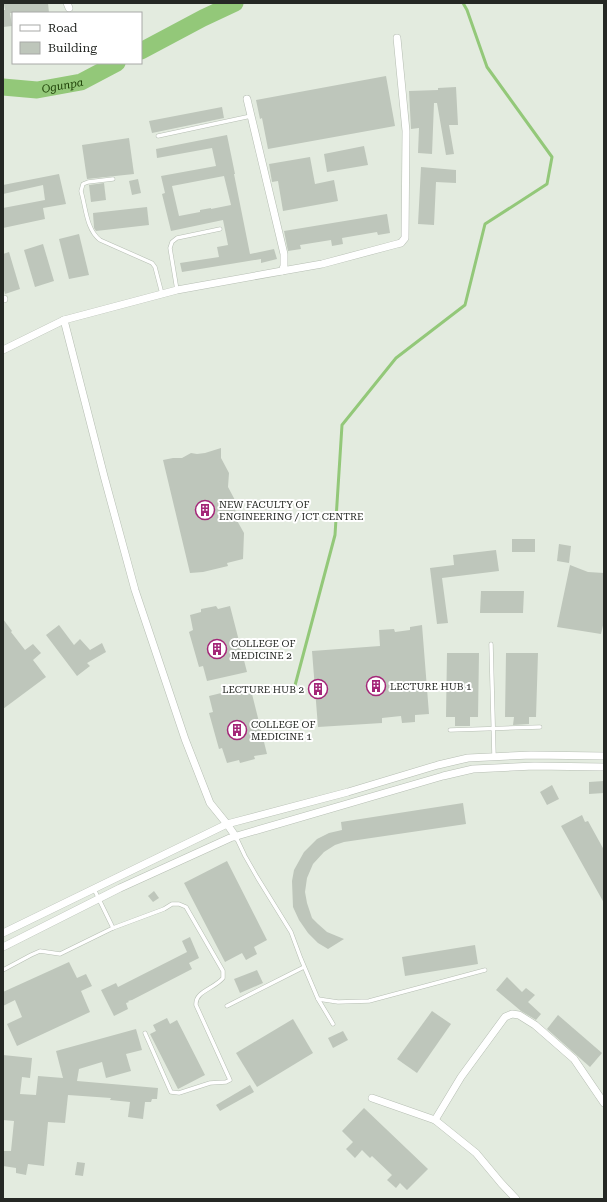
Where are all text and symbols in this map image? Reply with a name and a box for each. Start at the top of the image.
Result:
legend [12,12,142,64]
text: Road [48,21,78,35]
text: Building [48,41,97,55]
water label: Ogunpa [41,75,85,96]
building icon: NEW FACULTY OF ENGINEERING / ICT CENTRE [194,499,216,521]
place label: NEW FACULTY OF ENGINEERING / ICT CENTRE [219,499,363,522]
building icon: COLLEGE OF MEDICINE 2 [206,638,228,660]
place label: COLLEGE OF MEDICINE 2 [231,638,295,661]
building icon: LECTURE HUB 1 [365,675,387,697]
building icon: LECTURE HUB 2 [307,678,329,700]
place label: LECTURE HUB 1 [390,681,472,692]
place label: LECTURE HUB 2 [222,684,304,695]
building icon: COLLEGE OF MEDICINE 1 [226,719,248,741]
place label: COLLEGE OF MEDICINE 1 [251,719,315,742]

